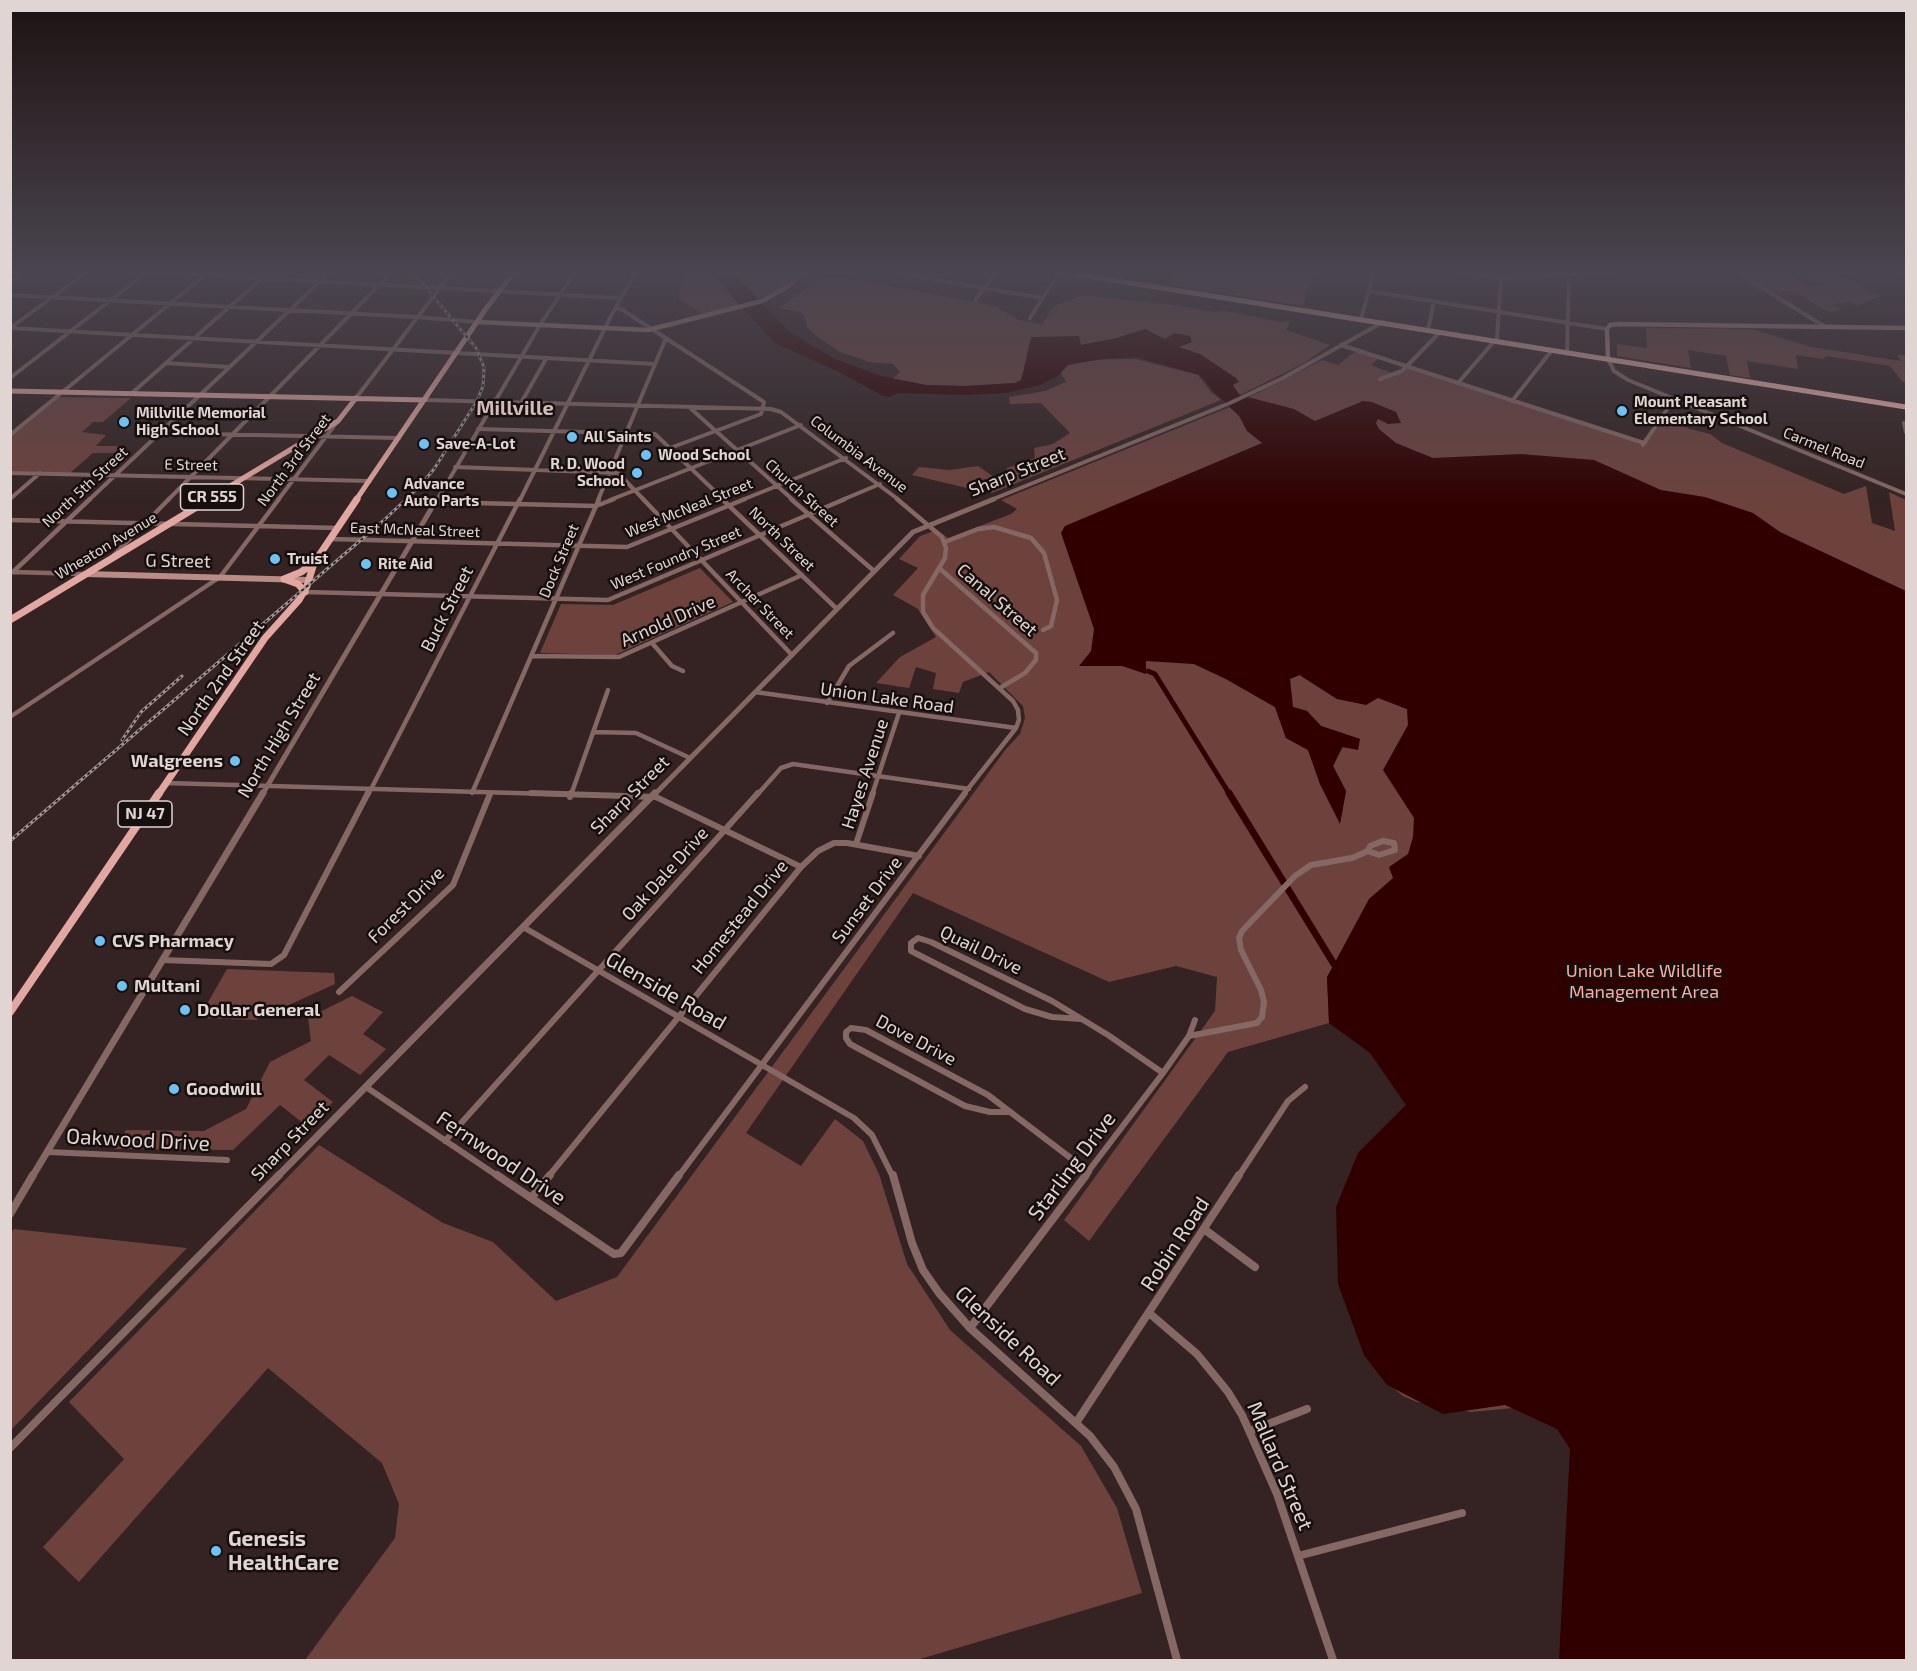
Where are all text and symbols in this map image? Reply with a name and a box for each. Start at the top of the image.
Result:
place label: Mount Pleasant Elementary School [1634,393,1768,428]
district label: Millville [476,396,554,420]
place label: Millville Memorial High School [136,404,266,439]
marker: Mount Pleasant Elementary School [1615,404,1629,418]
street label: North 3rd Street [253,410,335,510]
street label: Columbia Avenue [807,412,911,496]
marker: Millville Memorial High School [117,415,131,429]
street label: Carmel Road [1781,423,1867,473]
place label: All Saints [584,428,651,446]
marker: All Saints [565,430,579,444]
place label: Save-A-Lot [436,435,515,453]
marker: Save-A-Lot [417,437,431,451]
street label: North 5th Street [38,443,132,531]
street label: Sharp Street [966,443,1068,501]
place label: Wood School [658,446,750,464]
marker: Wood School [639,448,653,462]
place label: R. D. Wood School [550,455,625,490]
street label: Church Street [762,455,842,531]
street label: E Street [164,456,218,474]
marker: R. D. Wood School [630,466,644,480]
street label: West McNeal Street [623,474,755,542]
place label: Advance Auto Parts [404,475,479,510]
road number: CR 555 [180,484,244,510]
marker: Advance Auto Parts [385,486,399,500]
street label: North Street [745,503,819,575]
street label: Wheaton Avenue [52,508,160,584]
street label: East McNeal Street [350,519,480,541]
street label: Dock Street [535,521,583,601]
street label: West Foundry Street [608,522,744,594]
street label: G Street [145,550,211,572]
place label: Truist [287,550,328,568]
marker: Truist [268,552,282,566]
place label: Rite Aid [378,555,433,573]
marker: Rite Aid [359,557,373,571]
street label: Canal Street [952,559,1042,641]
street label: Buck Street [416,562,478,656]
street label: Archer Street [722,565,798,643]
street label: Arnold Drive [617,590,719,652]
street label: North 2nd Street [173,616,269,740]
street label: North High Street [233,668,325,802]
street label: Union Lake Road [819,678,955,718]
street label: Hayes Avenue [837,716,893,832]
place label: Walgreens [131,750,223,772]
street label: Sharp Street [586,751,674,839]
marker: Walgreens [228,754,242,768]
road number: NJ 47 [118,801,172,827]
street label: Oak Dale Drive [617,823,713,925]
street label: Sunset Drive [827,852,907,948]
street label: Homestead Drive [687,856,793,978]
street label: Forest Drive [363,862,449,948]
street label: Quail Drive [936,921,1026,979]
place label: CVS Pharmacy [112,930,234,952]
marker: CVS Pharmacy [93,934,107,948]
street label: Glenside Road [601,946,731,1036]
park label: Union Lake Wildlife Management Area [1566,960,1722,1002]
place label: Multani [134,975,200,997]
marker: Multani [115,979,129,993]
place label: Dollar General [197,999,320,1021]
marker: Dollar General [178,1003,192,1017]
street label: Dove Drive [872,1010,960,1070]
place label: Goodwill [186,1078,262,1100]
marker: Goodwill [167,1082,181,1096]
street label: Sharp Street [247,1097,333,1185]
street label: Fernwood Drive [432,1105,570,1211]
street label: Starling Drive [1023,1107,1121,1225]
street label: Oakwood Drive [65,1124,211,1156]
street label: Robin Road [1135,1192,1215,1296]
street label: Glenside Road [950,1281,1066,1391]
street label: Mallard Street [1242,1398,1318,1534]
place label: Genesis HealthCare [228,1526,339,1576]
marker: Genesis HealthCare [209,1544,223,1558]

